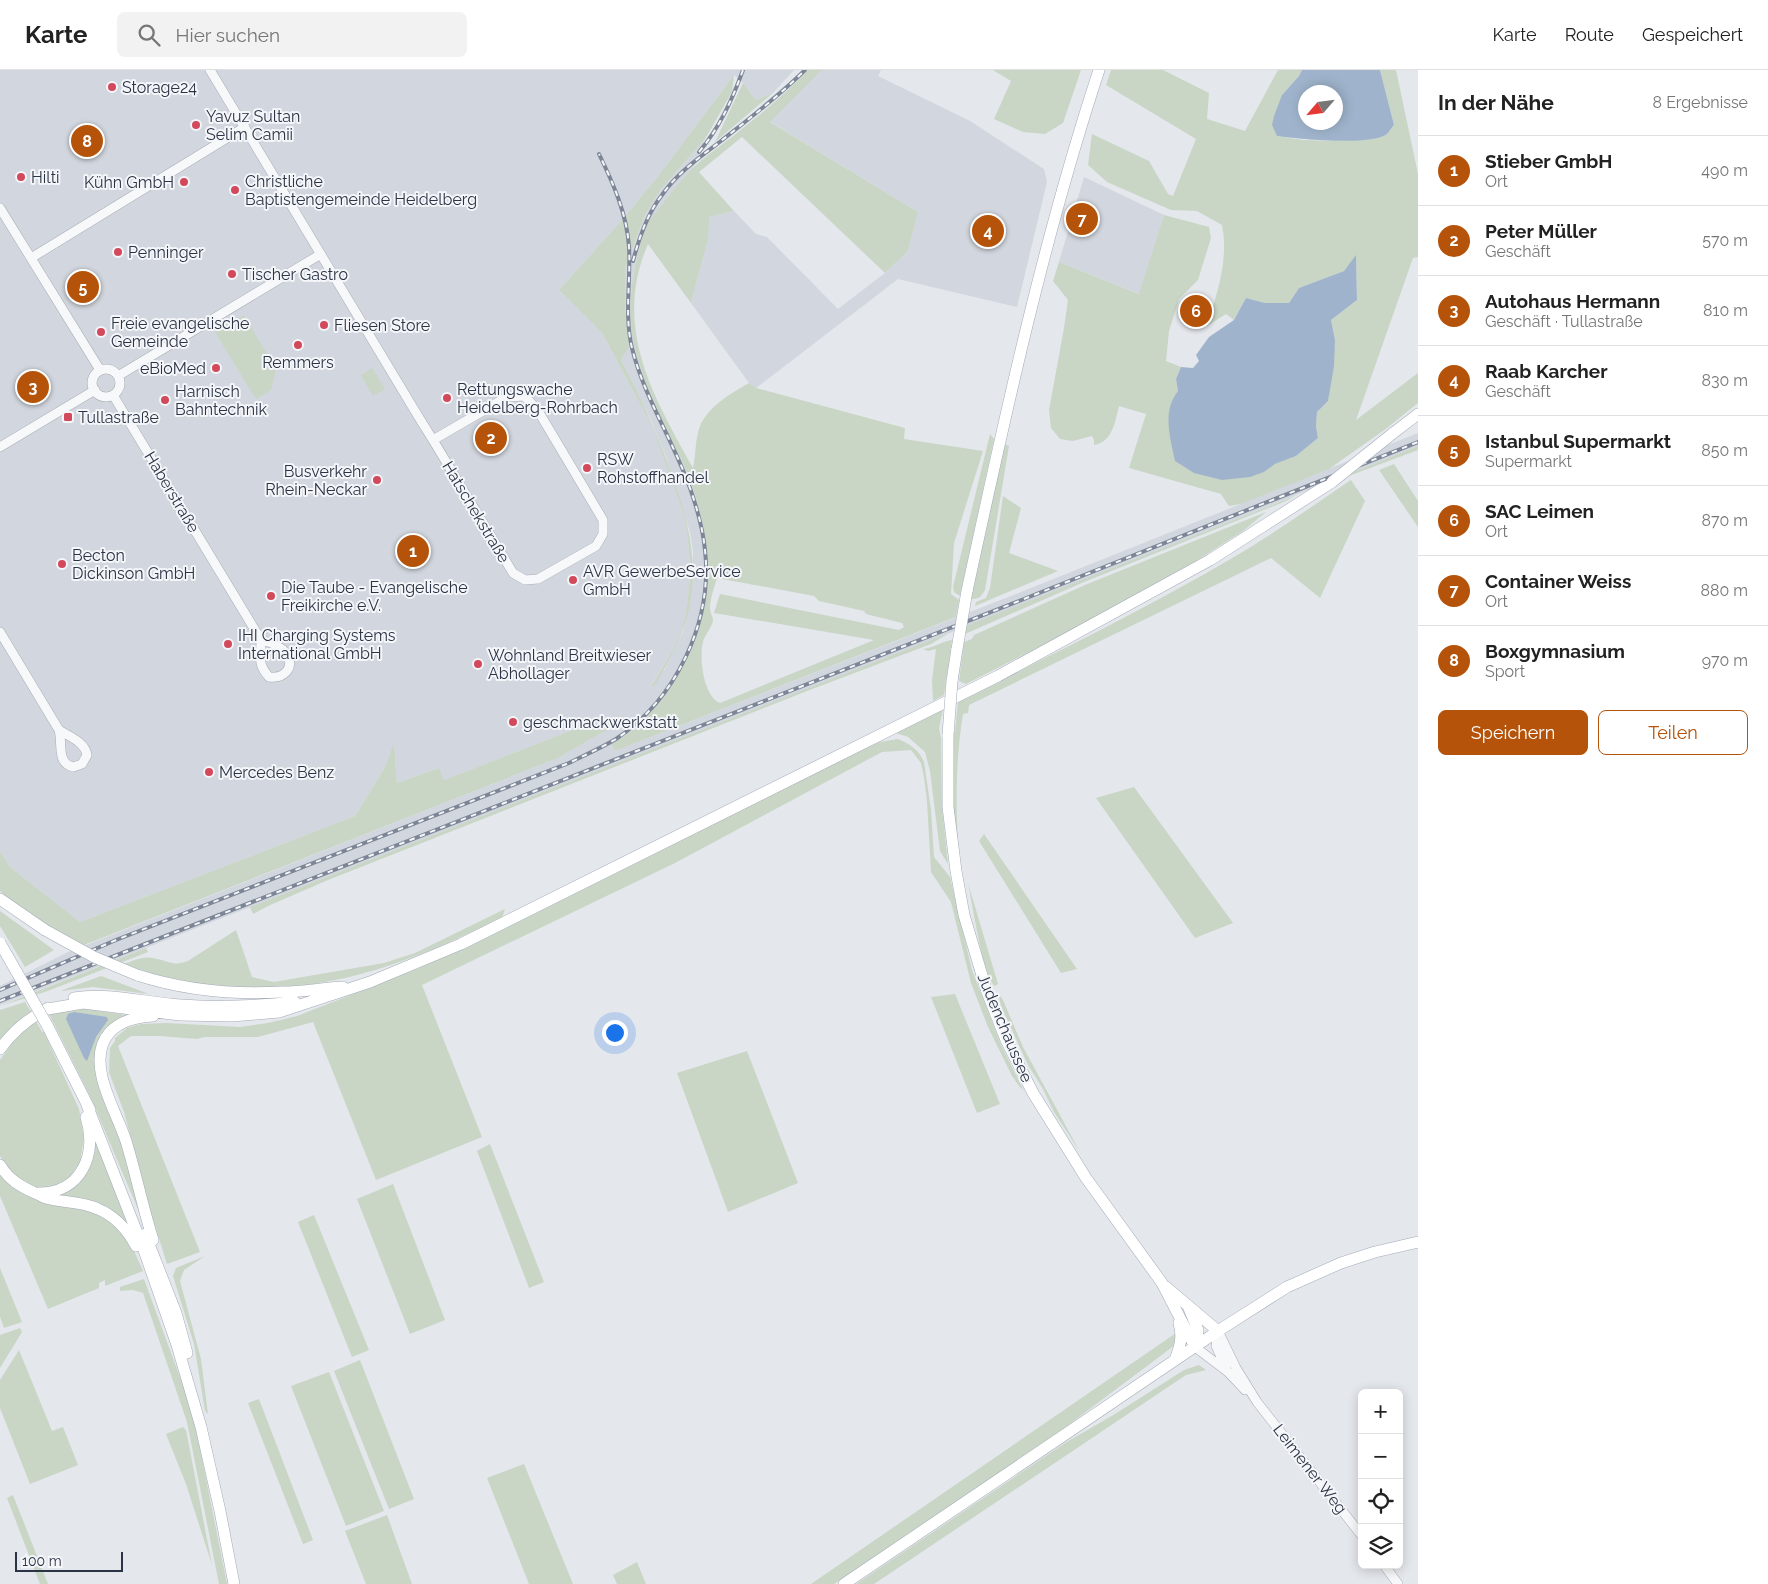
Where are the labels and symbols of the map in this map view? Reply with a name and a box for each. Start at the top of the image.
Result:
place label: Storage24 [122,78,197,97]
marker: Storage24 [106,81,118,93]
north arrow [1298,85,1343,130]
place label: Yavuz Sultan Selim Camii [206,107,300,144]
marker: Yavuz Sultan Selim Camii [190,119,202,131]
pin: 8 [71,122,103,160]
place label: Hilti [31,168,60,187]
marker: Hilti [15,171,27,183]
place label: Christliche Baptistengemeinde Heidelberg [245,172,477,209]
place label: Kühn GmbH [84,173,174,192]
marker: Kühn GmbH [178,176,190,188]
marker: Christliche Baptistengemeinde Heidelberg [229,184,241,196]
pin: 7 [1066,200,1098,238]
pin: 4 [972,212,1004,250]
place label: Penninger [128,243,204,262]
marker: Penninger [112,246,124,258]
place label: Tischer Gastro [242,265,348,284]
pin: 5 [67,268,99,306]
marker: Tischer Gastro [226,268,238,280]
pin: 6 [1180,292,1212,330]
place label: Freie evangelische Gemeinde [111,314,249,351]
place label: Fliesen Store [334,316,430,335]
marker: Fliesen Store [318,319,330,331]
marker: Freie evangelische Gemeinde [95,326,107,338]
marker: Remmers [292,339,304,351]
place label: Remmers [262,353,334,372]
place label: eBioMed [140,359,206,378]
marker: eBioMed [210,362,222,374]
pin: 3 [17,368,49,406]
place label: Rettungswache Heidelberg-Rohrbach [457,380,618,417]
place label: Harnisch Bahntechnik [175,382,267,419]
marker: Rettungswache Heidelberg-Rohrbach [441,392,453,404]
marker: Harnisch Bahntechnik [159,394,171,406]
place label: Tullastraße [78,408,159,427]
marker: Tullastraße [62,411,74,423]
pin: 2 [475,419,507,457]
street label: Haberstraße [140,448,204,536]
place label: RSW Rohstoffhandel [597,450,709,487]
street label: Hatschekstraße [438,458,514,566]
place label: Busverkehr Rhein-Neckar [265,462,367,499]
marker: RSW Rohstoffhandel [581,462,593,474]
marker: Busverkehr Rhein-Neckar [371,474,383,486]
pin: 1 [397,532,429,570]
place label: Becton Dickinson GmbH [72,546,195,583]
marker: Becton Dickinson GmbH [56,558,68,570]
place label: AVR GewerbeService GmbH [583,562,741,599]
marker: AVR GewerbeService GmbH [567,574,579,586]
place label: Die Taube - Evangelische Freikirche e.V. [281,578,468,615]
marker: Die Taube - Evangelische Freikirche e.V. [265,590,277,602]
place label: IHI Charging Systems International GmbH [238,626,396,663]
marker: IHI Charging Systems International GmbH [222,638,234,650]
place label: Wohnland Breitwieser Abhollager [488,646,652,683]
marker: Wohnland Breitwieser Abhollager [472,658,484,670]
place label: geschmackwerkstatt [523,713,678,732]
marker: geschmackwerkstatt [507,716,519,728]
place label: Mercedes Benz [219,763,334,782]
marker: Mercedes Benz [203,766,215,778]
street label: Judenchaussee [974,971,1036,1085]
your location [602,1020,628,1046]
street label: Leimener Weg [1269,1420,1351,1518]
scale bar [15,1549,122,1572]

